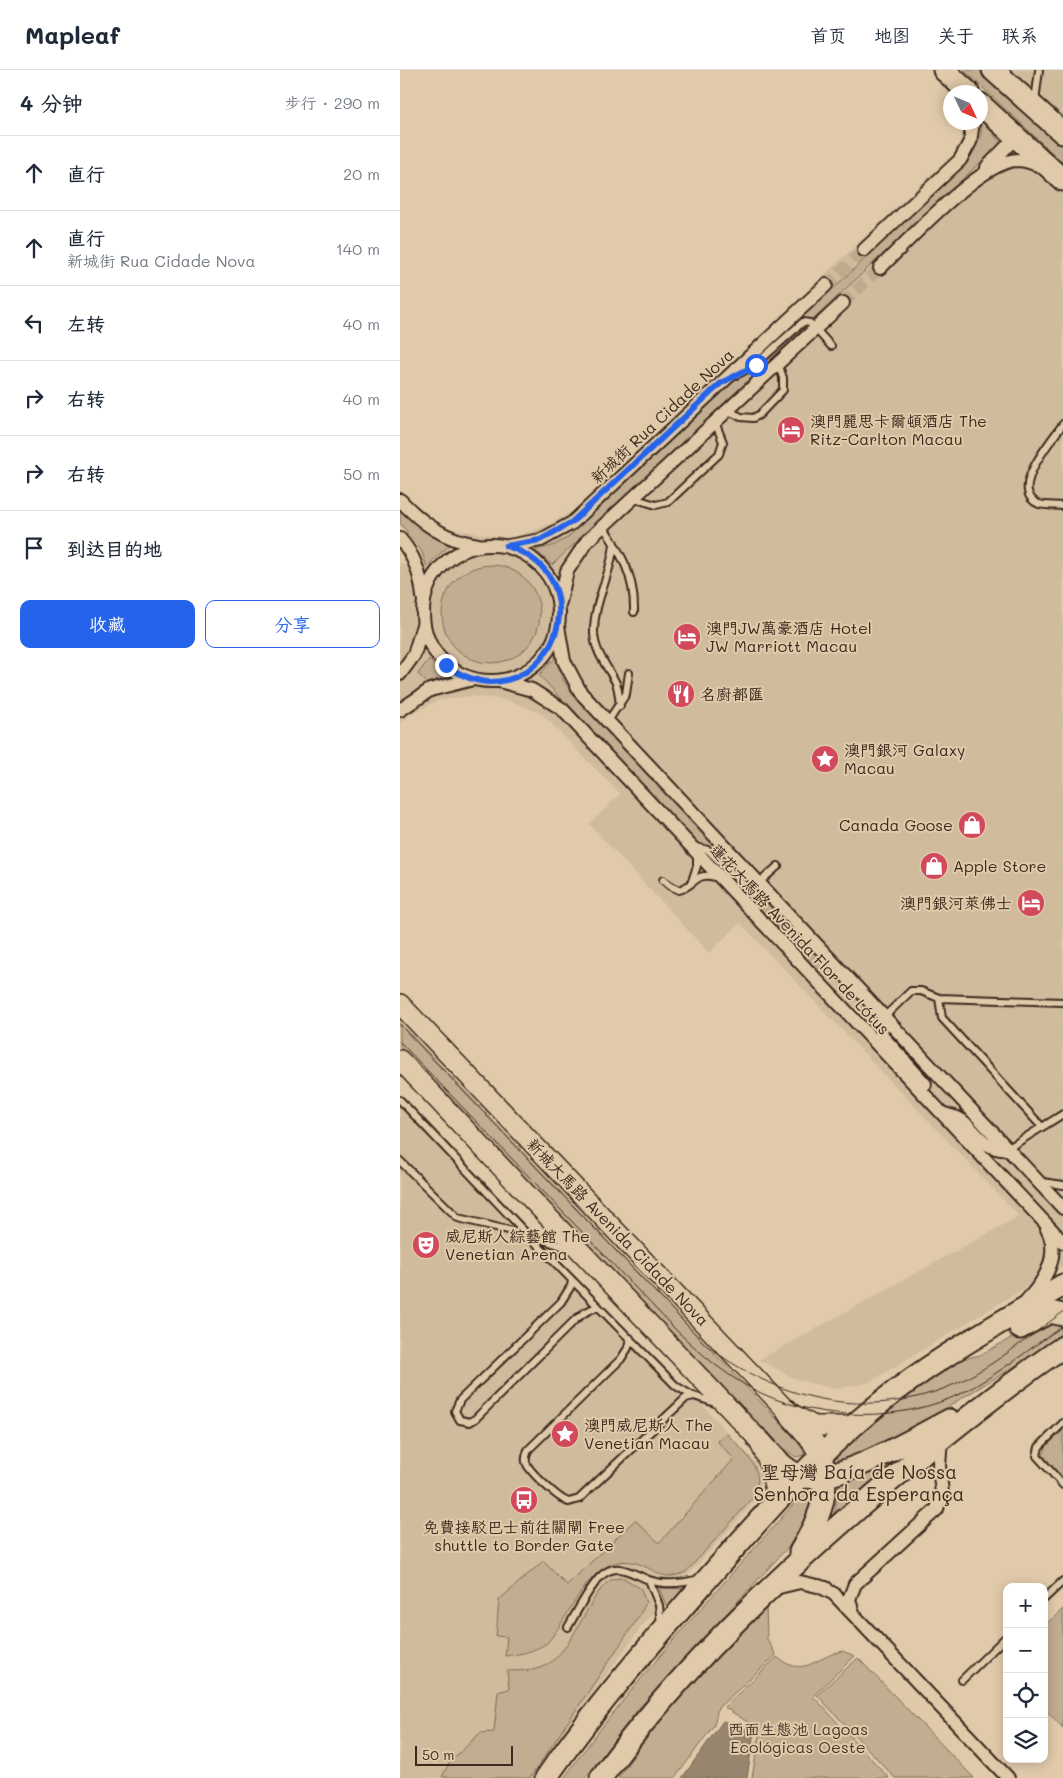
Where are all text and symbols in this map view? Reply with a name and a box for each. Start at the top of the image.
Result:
text: Mapleaf [25,19,120,50]
text: 首页 [810,23,846,47]
text: 地图 [874,23,910,47]
text: 关于 [938,23,974,47]
text: 联系 [1002,23,1038,47]
north arrow [943,85,988,130]
text: 4 分钟 [20,89,83,116]
text: 步行 · 290 m [285,92,380,113]
icon: ahead [20,159,48,187]
text: 直行 [67,161,105,186]
text: 20 m [343,163,380,184]
text: 直行 [67,225,105,250]
icon: ahead [20,234,48,262]
text: 140 m [336,238,380,259]
text: 新城街 Rua Cidade Nova [67,250,256,271]
icon: left [20,309,48,337]
text: 左转 [67,311,105,336]
text: 40 m [343,313,380,334]
street label: 新城街 Rua Cidade Nova [586,344,738,488]
route start [745,354,768,377]
icon: right [20,384,48,412]
text: 右转 [67,386,105,411]
text: 40 m [343,388,380,409]
place label: 澳門麗思卡爾頓酒店 The Ritz-Carlton Macau [810,410,987,449]
hotel icon: 澳門麗思卡爾頓酒店 The Ritz-Carlton Macau [776,415,806,445]
icon: right [20,459,48,487]
text: 右转 [67,461,105,486]
text: 50 m [343,463,380,484]
icon: arrive [20,534,48,562]
text: 到达目的地 [67,536,162,561]
button: 收藏 [20,600,195,648]
button: 分享 [205,600,380,648]
place label: 澳門JW萬豪酒店 Hotel JW Marriott Macau [706,617,872,656]
hotel icon: 澳門JW萬豪酒店 Hotel JW Marriott Macau [672,622,702,652]
route end [435,654,458,677]
restaurant icon: 名廚都匯 [666,679,696,709]
place label: 名廚都匯 [700,683,764,704]
place label: 澳門銀河 Galaxy Macau [844,739,965,778]
place icon: 澳門銀河 Galaxy Macau [810,744,840,774]
shop icon: Canada Goose [957,810,987,840]
place label: Canada Goose [839,814,953,835]
street label: 蓮花大馬路 Avenida Flor de Lótus [706,839,895,1039]
shop icon: Apple Store [919,851,949,881]
place label: Apple Store [953,855,1046,876]
hotel icon: 澳門銀河萊佛士 [1016,888,1046,918]
place label: 澳門銀河萊佛士 [900,892,1012,913]
street label: 新城大馬路 Avenida Cidade Nova [523,1133,714,1330]
place label: 威尼斯人綜藝館 The Venetian Arena [445,1225,590,1264]
theatre icon: 威尼斯人綜藝館 The Venetian Arena [411,1230,441,1260]
place label: 澳門威尼斯人 The Venetian Macau [584,1414,713,1453]
place icon: 澳門威尼斯人 The Venetian Macau [550,1419,580,1449]
district label: 聖母灣 Baía de Nossa Senhora da Esperança [754,1459,964,1506]
bus stop icon: 免費接駁巴士前往關閘 Free shuttle to Border Gate [509,1485,539,1515]
place label: 免費接駁巴士前往關閘 Free shuttle to Border Gate [423,1516,625,1555]
map controls [1003,1583,1048,1763]
button: + [1003,1583,1048,1628]
button: − [1003,1628,1048,1673]
button: locate [1003,1673,1048,1718]
park label: 西面生態池 Lagoas Ecológicas Oeste [728,1718,868,1757]
button: layers [1003,1718,1048,1763]
scale bar [415,1743,512,1766]
text: 50 m [422,1745,454,1764]

